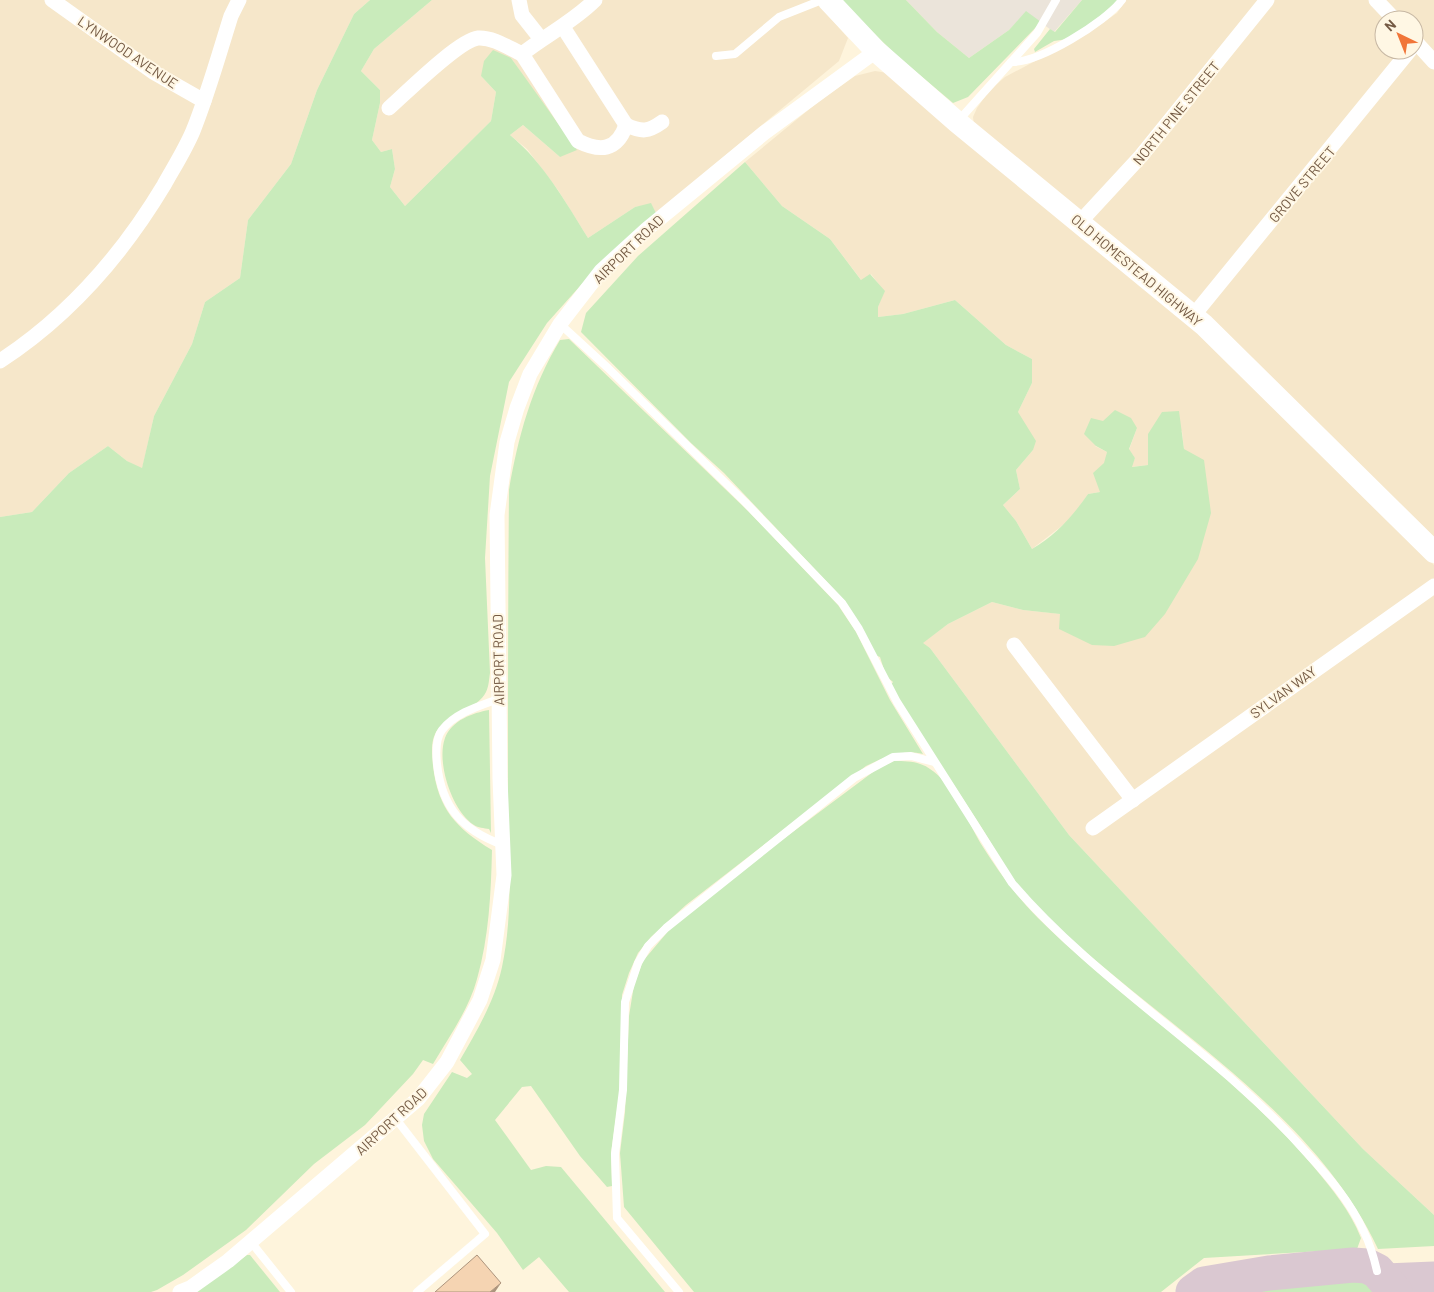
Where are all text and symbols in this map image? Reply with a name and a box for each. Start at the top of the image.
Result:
north arrow [1374,10,1424,60]
street label: LYNWOOD AVENUE [75,12,181,92]
text: N [1381,16,1399,35]
street label: NORTH PINE STREET [1129,58,1223,168]
street label: GROVE STREET [1265,142,1339,226]
street label: OLD HOMESTEAD HIGHWAY [1068,210,1206,330]
street label: AIRPORT ROAD [589,211,667,287]
street label: AIRPORT ROAD [489,614,507,706]
street label: SYLVAN WAY [1247,662,1319,722]
street label: AIRPORT ROAD [352,1084,430,1158]

